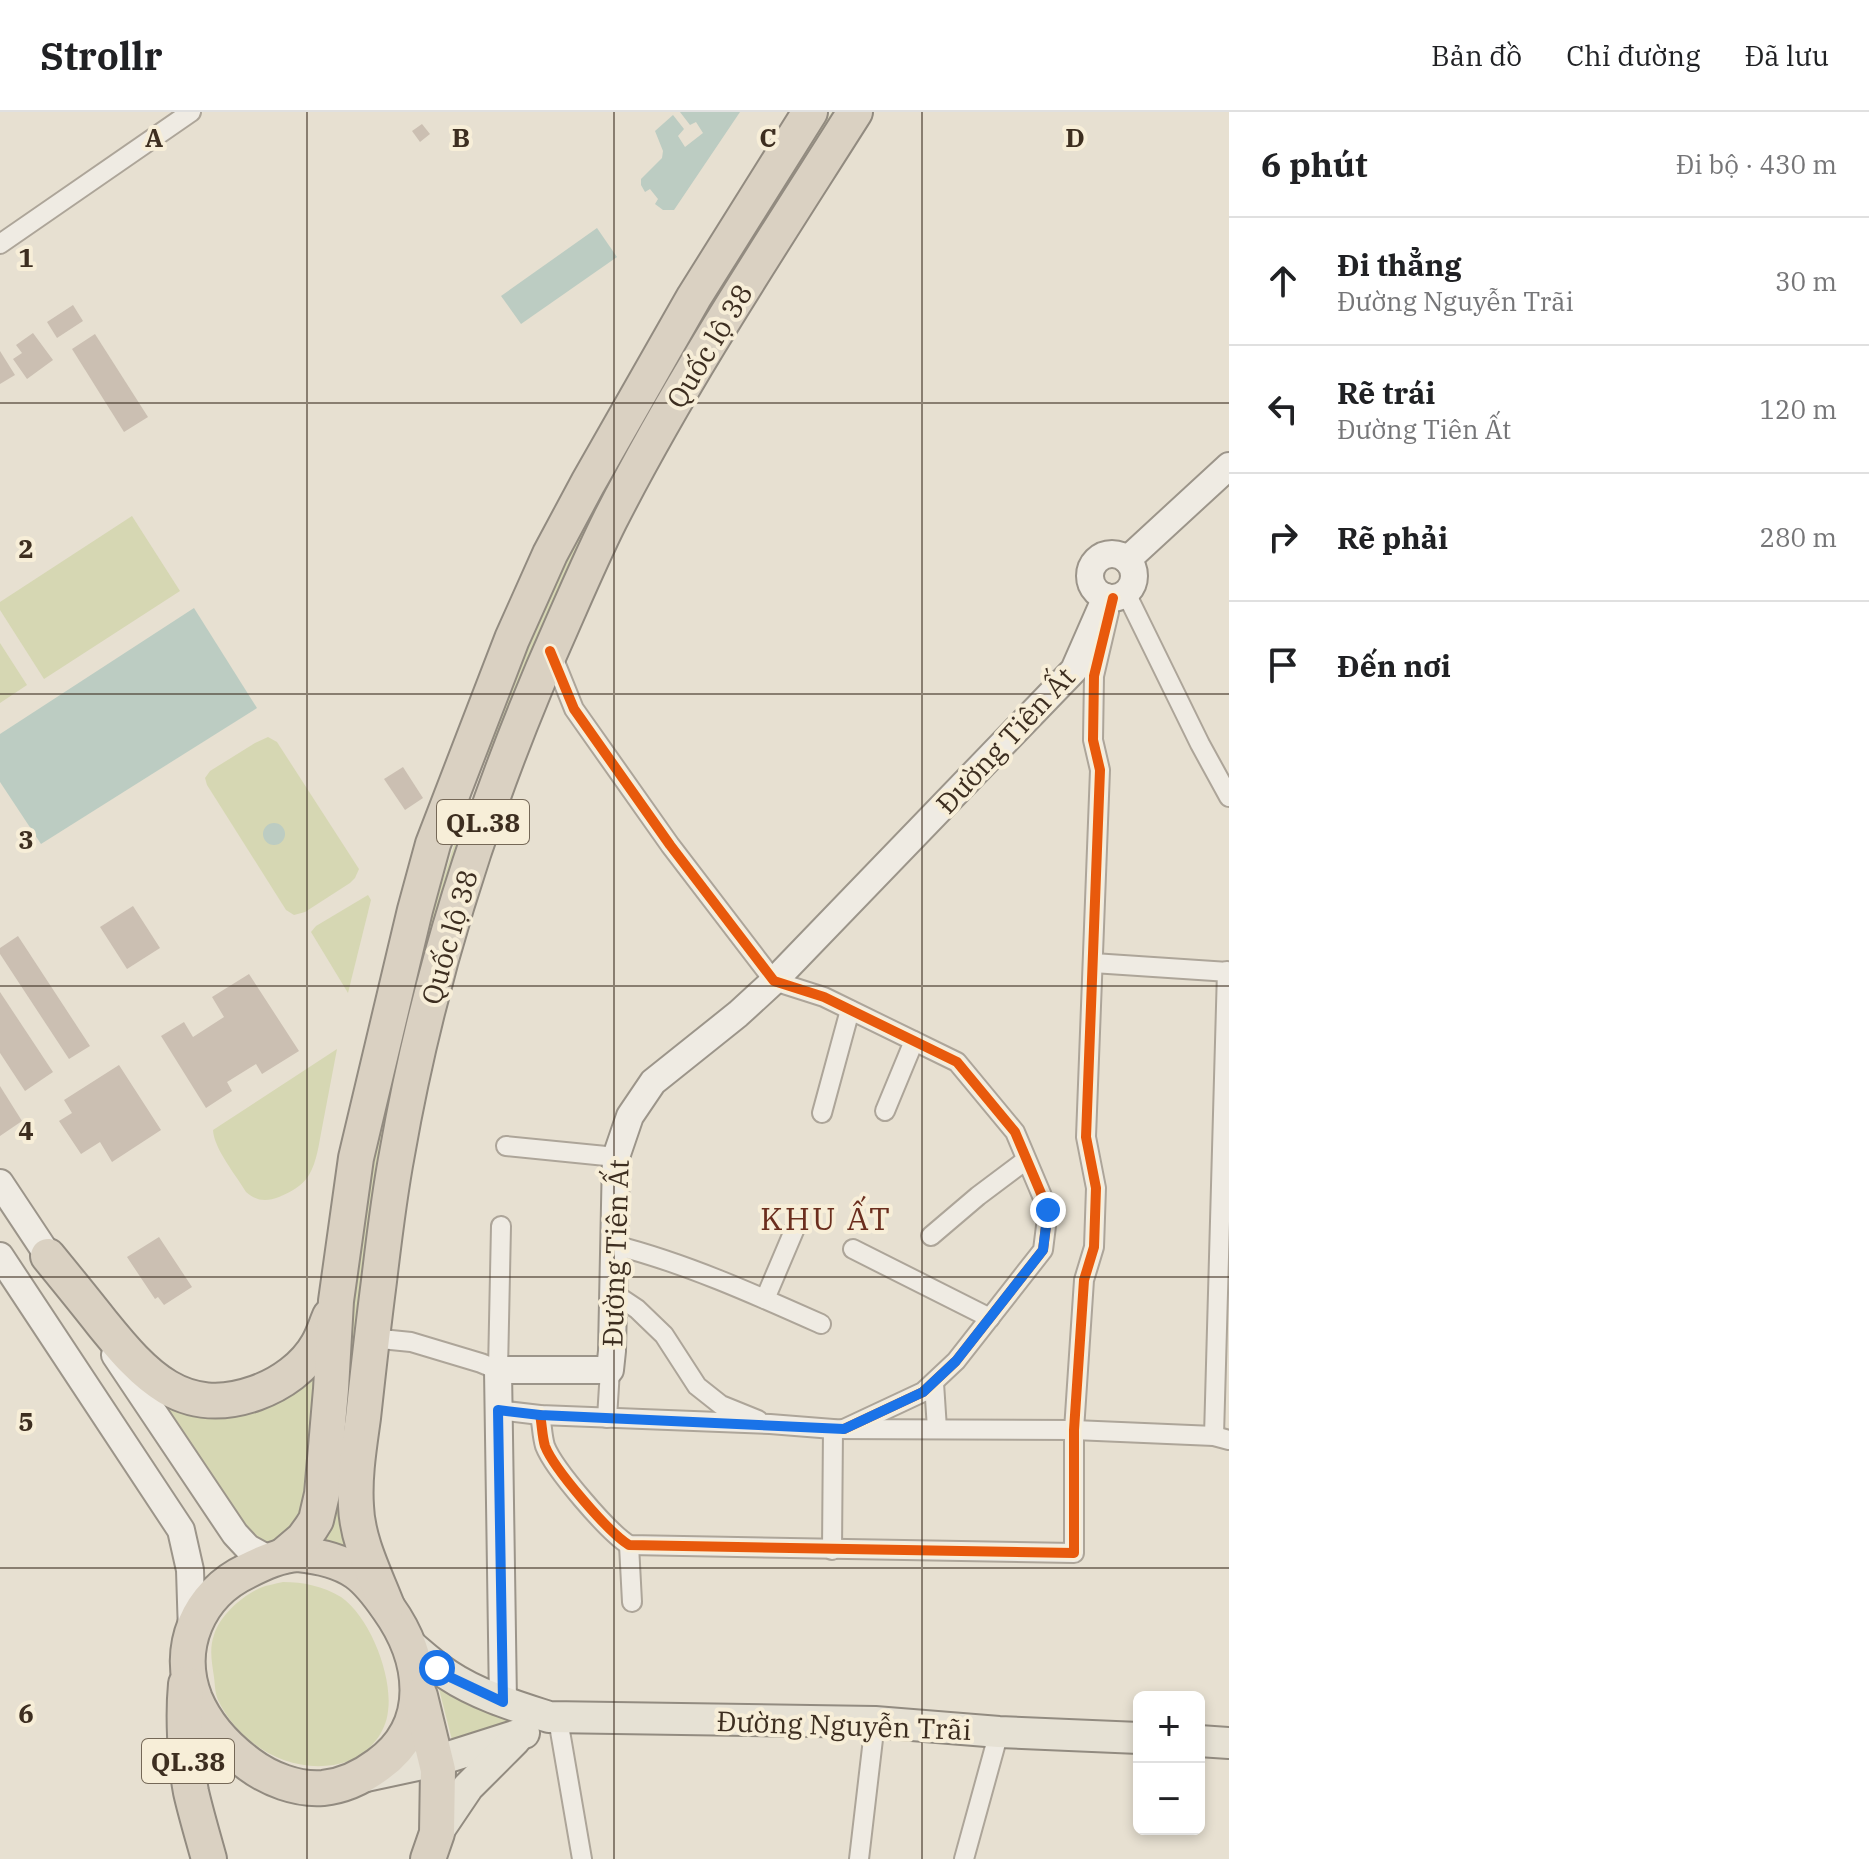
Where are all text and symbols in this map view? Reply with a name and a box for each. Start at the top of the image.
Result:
text: Strollr [40,31,162,80]
text: Bản đồ [1431,37,1522,74]
text: Chỉ đường [1566,37,1700,74]
text: Đã lưu [1744,37,1829,74]
text: A [145,120,163,154]
text: B [452,120,470,154]
text: C [759,120,777,154]
text: D [1065,120,1085,154]
text: 6 phút [1261,142,1368,186]
text: Đi bộ · 430 m [1676,147,1837,181]
text: 1 [18,240,34,274]
text: Đi thẳng [1337,245,1462,284]
icon: ahead [1261,259,1305,303]
text: 30 m [1775,264,1837,298]
street label: Quốc lộ 38 [657,277,761,415]
text: Đường Nguyễn Trãi [1337,284,1574,318]
text: Rẽ trái [1337,373,1435,412]
icon: left [1261,387,1305,431]
text: 120 m [1759,392,1837,426]
text: Đường Tiên Ất [1337,412,1511,446]
icon: right [1261,515,1305,559]
text: Rẽ phải [1337,518,1448,557]
text: 280 m [1759,520,1837,554]
text: 2 [18,531,34,565]
icon: arrive [1261,643,1305,687]
text: Đến nơi [1337,646,1451,685]
street label: Đường Tiên Ất [926,657,1083,821]
road number: QL.38 [437,800,529,844]
text: 3 [18,822,34,856]
street label: Quốc lộ 38 [412,865,486,1009]
text: 4 [18,1113,34,1147]
street label: Đường Tiên Ất [591,1158,637,1347]
route end [1030,1192,1066,1228]
district label: KHU ẤT [760,1195,892,1239]
text: 5 [18,1404,34,1438]
route start [419,1650,455,1686]
map controls [1133,1691,1205,1835]
button: + [1133,1691,1205,1763]
text: 6 [18,1696,34,1730]
street label: Đường Nguyễn Trãi [716,1702,972,1748]
road number: QL.38 [142,1739,234,1783]
button: − [1133,1763,1205,1835]

